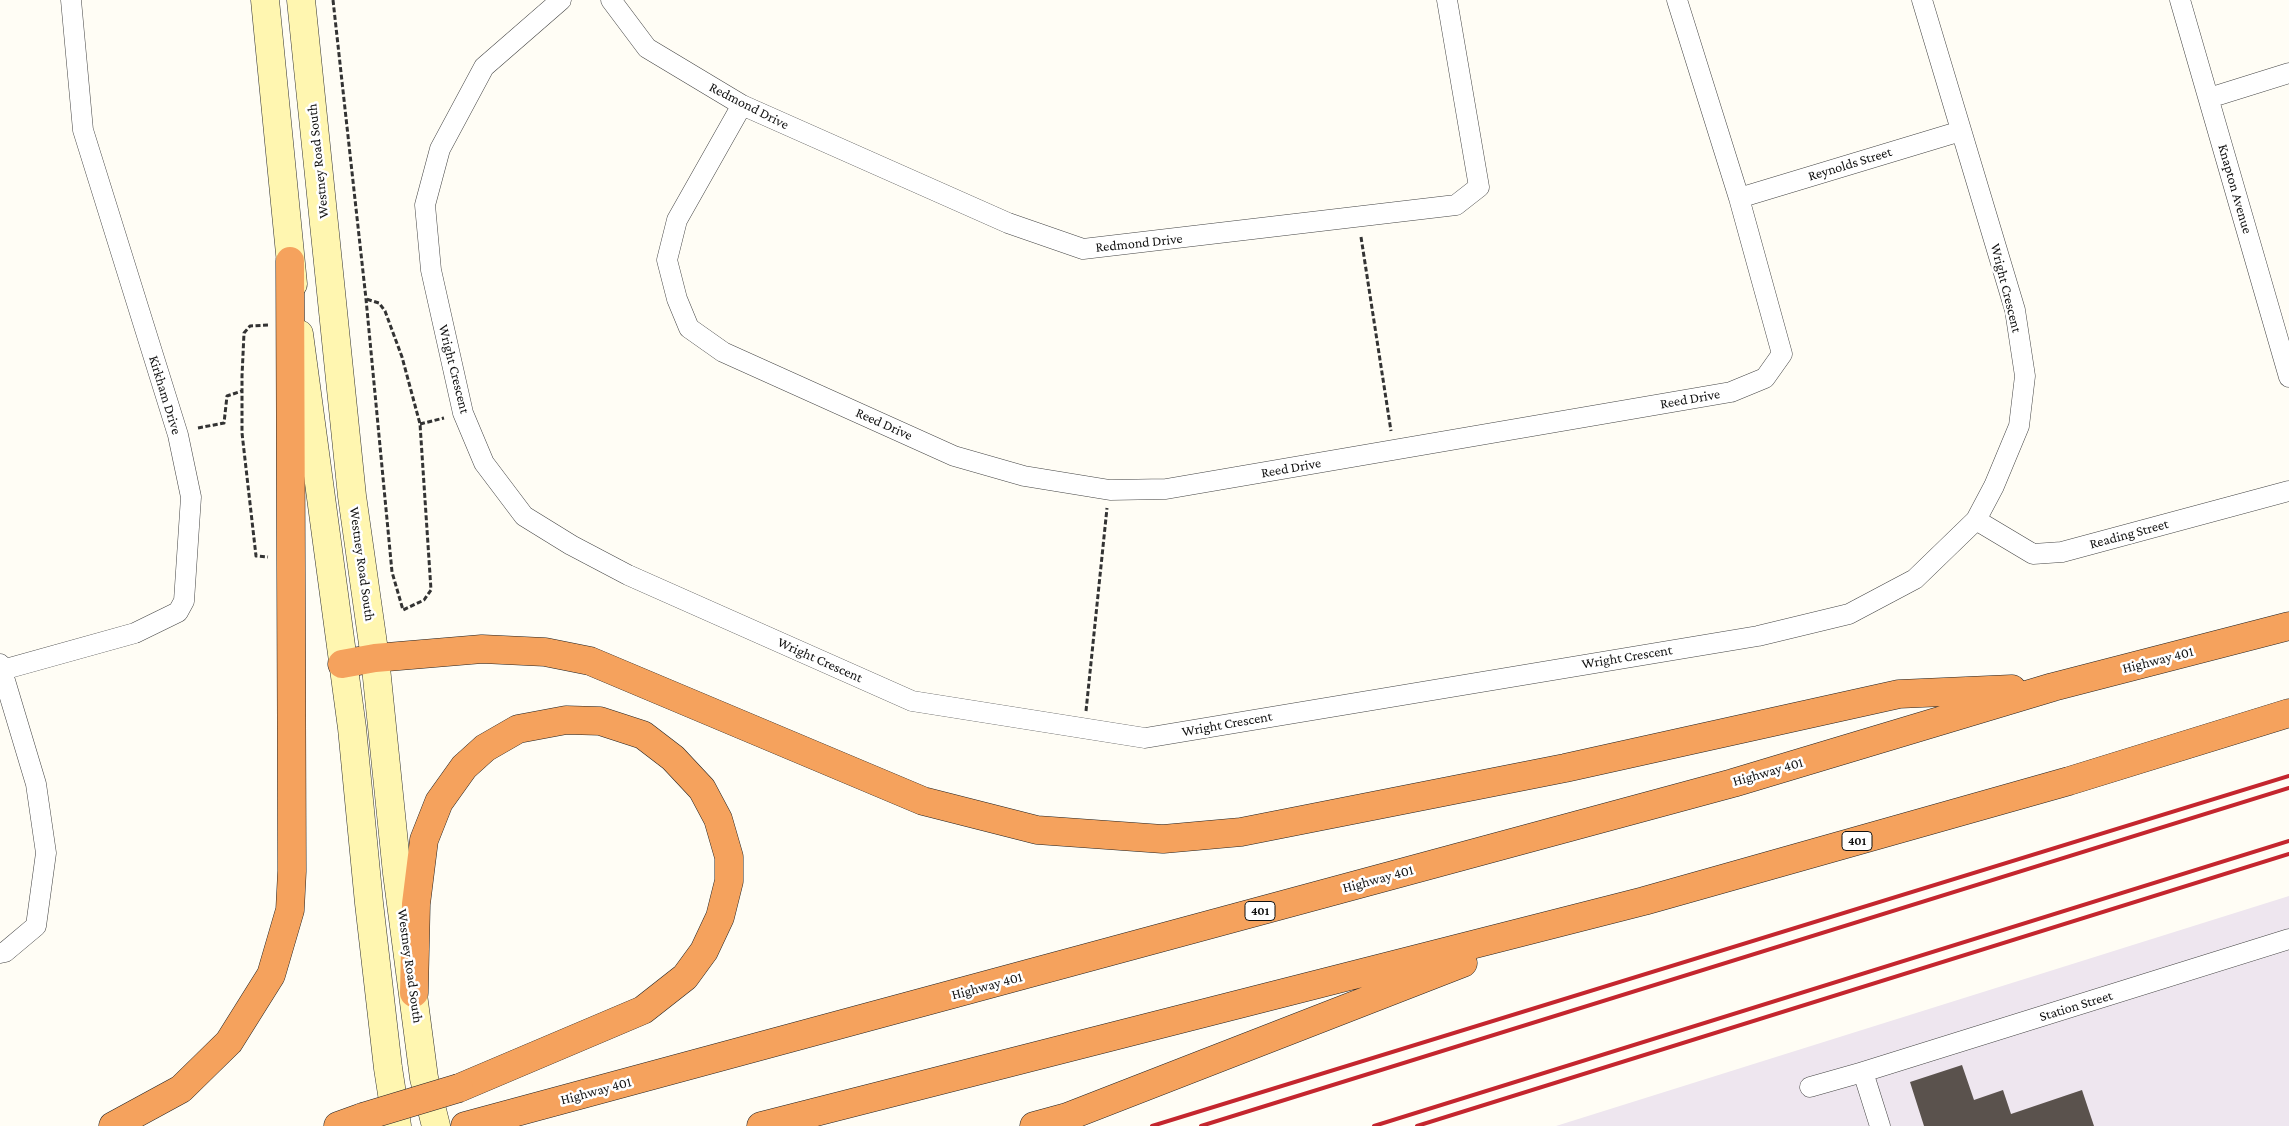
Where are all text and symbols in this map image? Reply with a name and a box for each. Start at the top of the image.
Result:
street label: Redmond Drive [706,79,792,133]
street label: Westney Road South [304,103,332,219]
street label: Knapton Avenue [2214,142,2256,236]
street label: Reynolds Street [1806,143,1894,185]
street label: Redmond Drive [1095,230,1183,256]
street label: Wright Crescent [1987,242,2025,334]
street label: Wright Crescent [435,323,473,415]
street label: Kirkham Drive [145,354,185,436]
street label: Reed Drive [1659,385,1721,413]
street label: Reed Drive [853,404,915,444]
street label: Reed Drive [1260,454,1322,482]
street label: Westney Road South [346,506,378,622]
street label: Reading Street [2088,515,2170,553]
street label: Wright Crescent [775,634,865,686]
street label: Wright Crescent [1581,642,1673,672]
street label: Highway 401 [2121,643,2195,677]
street label: Wright Crescent [1181,708,1273,740]
street label: Highway 401 [1731,754,1805,790]
road number: 401 [1842,831,1872,850]
street label: Highway 401 [1341,862,1415,896]
road number: 401 [1245,901,1275,920]
street label: Westney Road South [394,908,426,1024]
street label: Highway 401 [950,969,1024,1003]
street label: Station Street [2037,987,2115,1025]
street label: Highway 401 [559,1074,633,1108]

